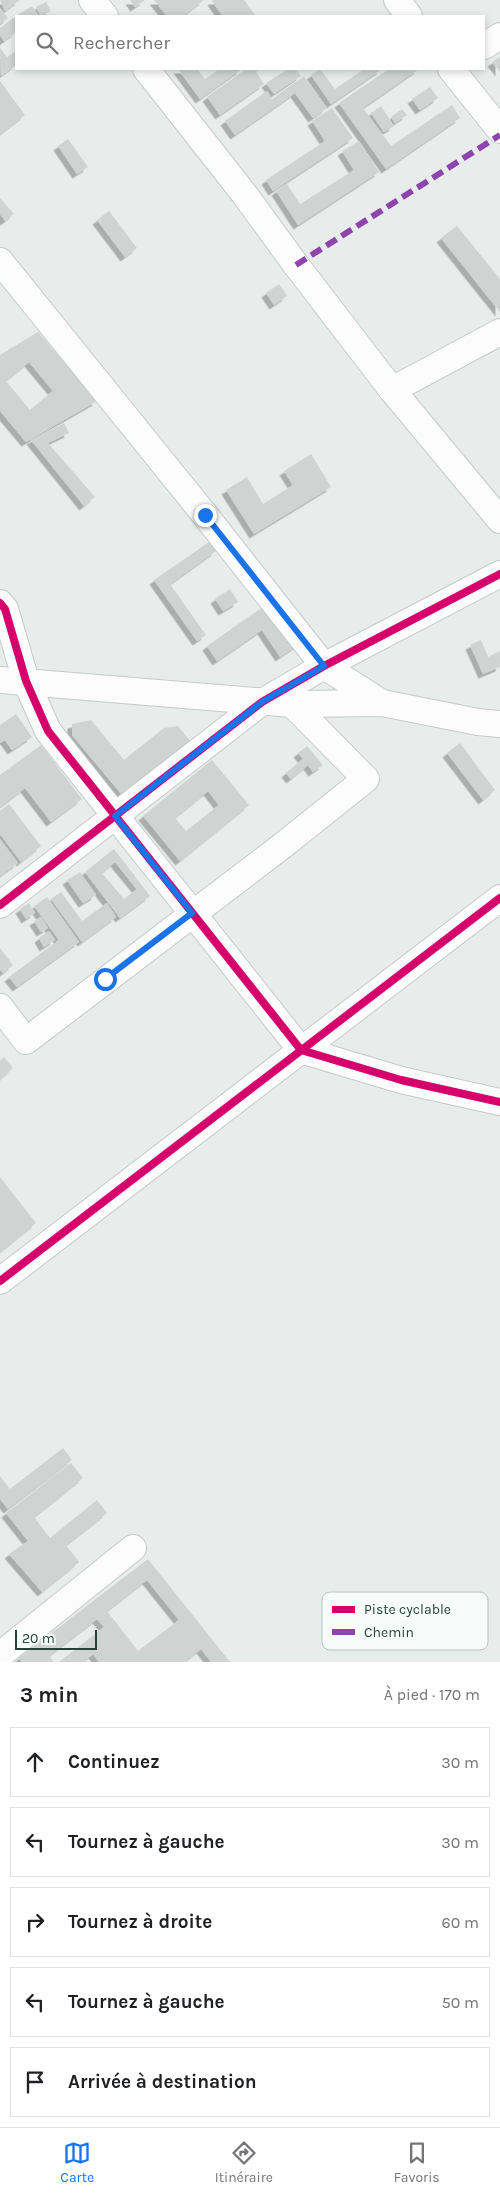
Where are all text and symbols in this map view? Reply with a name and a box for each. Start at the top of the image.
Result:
search box [15,15,485,70]
icon: search [33,29,61,57]
text: Rechercher [73,32,170,54]
route end [194,504,217,527]
route start [94,968,117,991]
legend [322,1592,488,1650]
text: Piste cyclable [364,1601,451,1618]
text: Chemin [364,1624,414,1641]
scale bar [15,1627,98,1650]
text: 20 m [22,1630,55,1647]
text: 3 min [20,1683,78,1707]
text: À pied · 170 m [384,1685,480,1704]
icon: ahead [21,1748,49,1776]
text: Continuez [68,1751,160,1773]
text: 30 m [441,1753,479,1772]
icon: left [21,1828,49,1856]
text: Tournez à gauche [68,1831,225,1853]
text: 30 m [441,1833,479,1852]
icon: right [21,1908,49,1936]
text: Tournez à droite [68,1911,212,1933]
text: 60 m [442,1913,479,1932]
icon: left [21,1988,49,2016]
text: Tournez à gauche [68,1991,225,2013]
text: 50 m [442,1993,479,2012]
icon: arrive [21,2068,49,2096]
text: Arrivée à destination [68,2071,257,2093]
tab: Carte [60,2139,94,2186]
tab: Itinéraire [215,2139,273,2186]
tab: Favoris [394,2139,440,2186]

